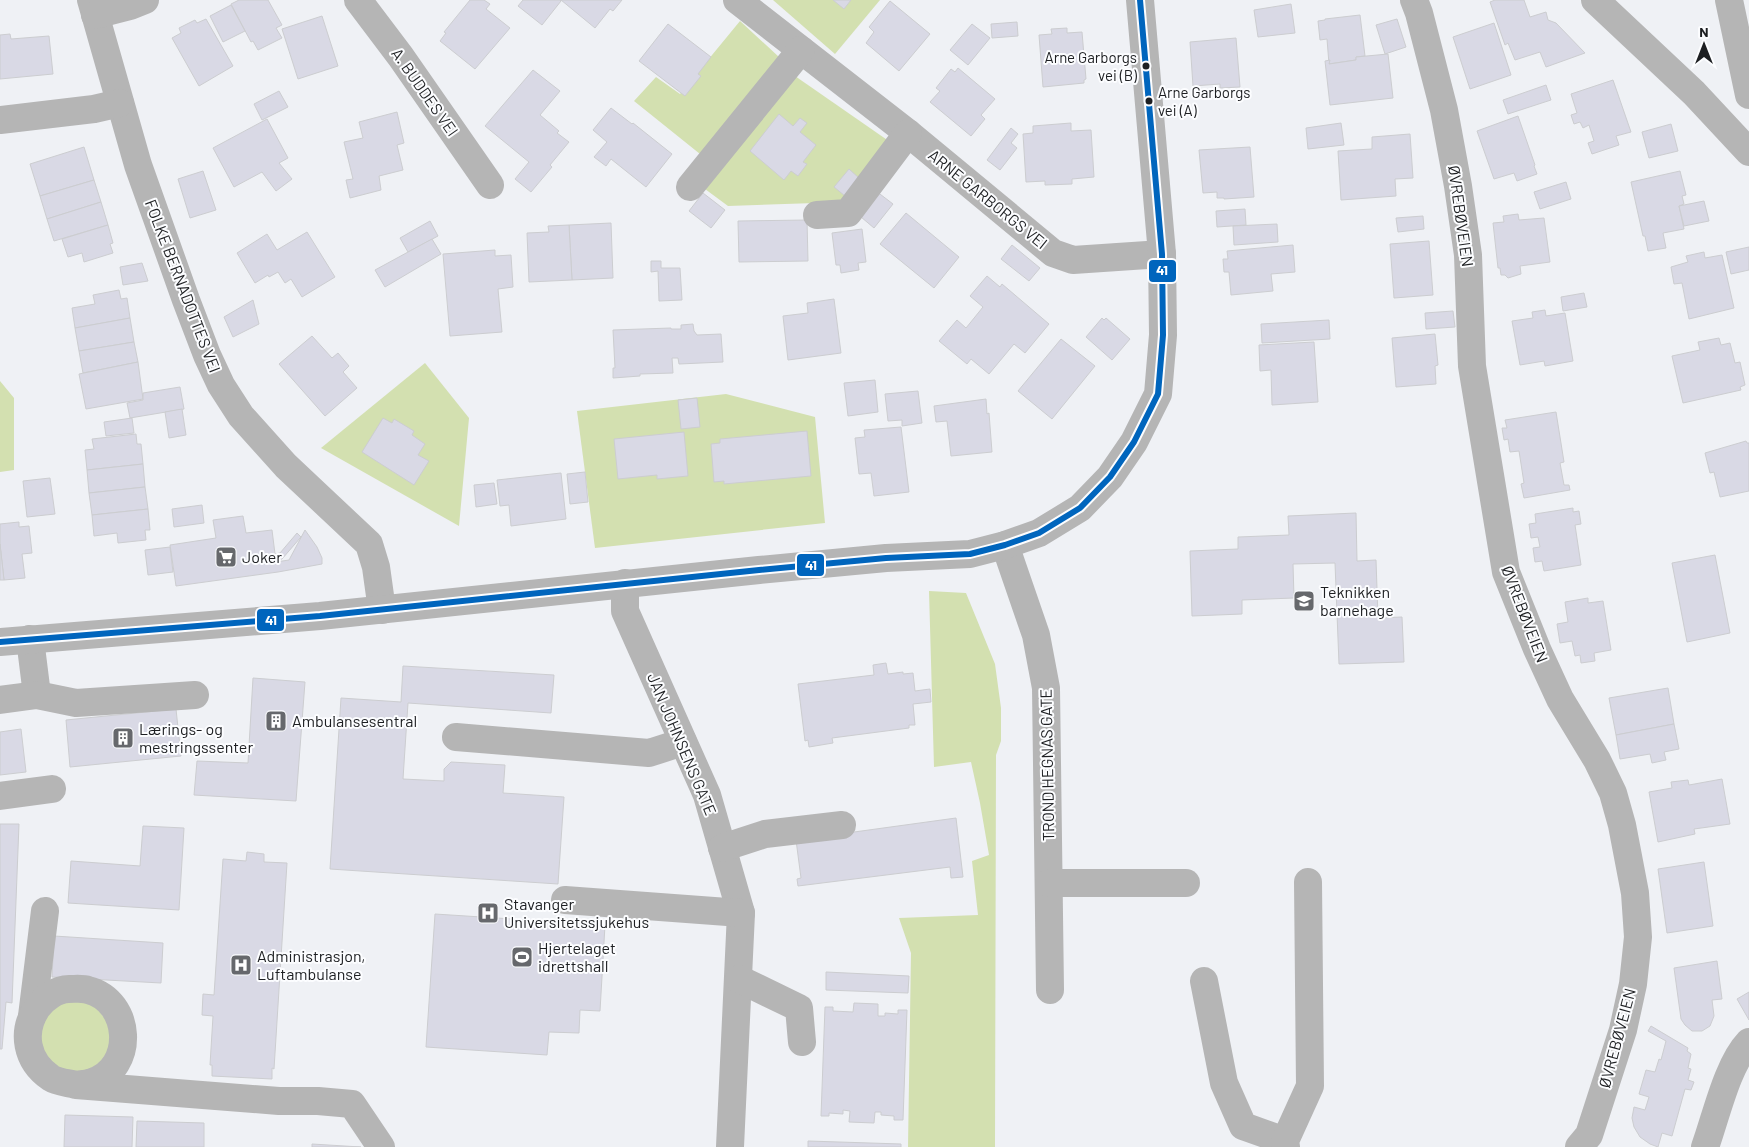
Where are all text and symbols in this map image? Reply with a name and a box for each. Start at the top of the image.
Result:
north arrow [1679,20,1729,70]
text: N [1699,23,1709,40]
street label: A. BUDDES VEI [388,44,463,139]
place label: Arne Garborgs vei (B) [1045,48,1137,84]
marker: Arne Garborgs vei (B) [1141,61,1151,71]
place label: Arne Garborgs vei (A) [1158,83,1250,119]
marker: Arne Garborgs vei (A) [1144,96,1154,106]
street label: ARNE GARBORGS VEI [925,145,1052,252]
street label: ØVREBØVEIEN [1445,164,1478,268]
street label: FOLKE BERNADOTTES VEI [142,197,225,375]
line badge: 41 [1148,259,1177,283]
text: 41 [1156,261,1168,278]
supermarket icon: Joker [214,545,238,569]
place label: Joker [242,547,282,566]
line badge: 41 [796,553,825,577]
text: 41 [805,556,817,573]
street label: ØVREBØVEIEN [1498,563,1553,665]
place label: Teknikken barnehage [1320,582,1394,619]
school or university icon: Teknikken barnehage [1292,589,1316,613]
line badge: 41 [256,608,285,632]
text: 41 [265,611,277,628]
street label: JAN JOHNSENS GATE [644,670,721,818]
street label: TROND HEGNAS GATE [1036,689,1057,841]
building icon: Ambulansesentral [264,709,288,733]
place label: Ambulansesentral [292,711,417,730]
place label: Lærings- og mestringssenter [139,719,253,756]
building icon: Lærings- og mestringssenter [111,726,135,750]
place label: Stavanger Universitetssjukehus [504,894,649,931]
hospital icon: Stavanger Universitetssjukehus [476,901,500,925]
place label: Hjertelaget idrettshall [538,938,616,975]
sports icon: Hjertelaget idrettshall [510,945,534,969]
place label: Administrasjon, Luftambulanse [257,946,366,983]
hospital icon: Administrasjon, Luftambulanse [229,953,253,977]
street label: ØVREBØVEIEN [1594,986,1639,1090]

